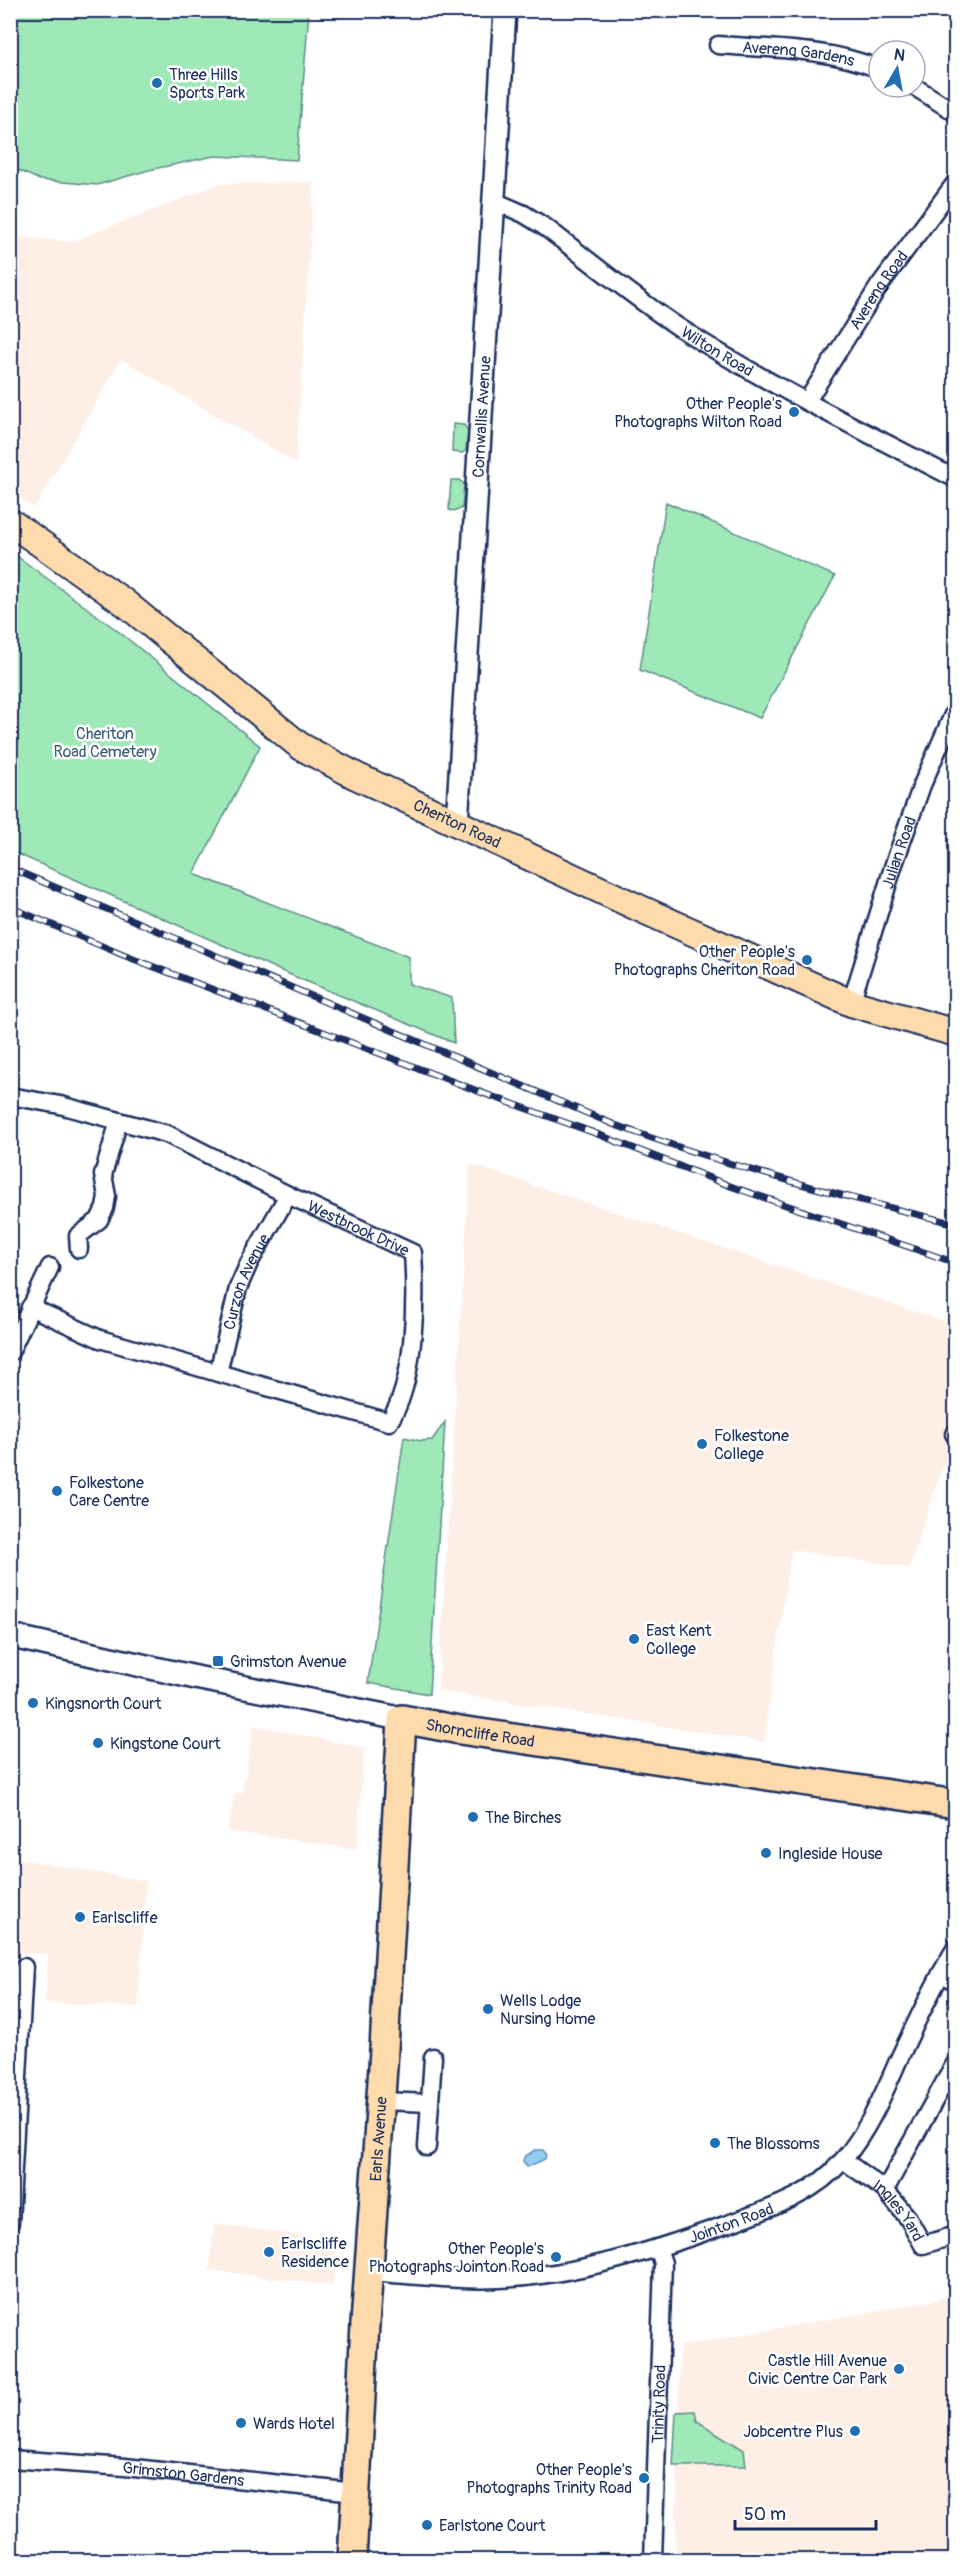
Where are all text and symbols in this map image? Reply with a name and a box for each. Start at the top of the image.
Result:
street label: Avereng Gardens [742,38,857,71]
north arrow [867,39,927,99]
text: N [892,44,907,66]
place label: Three Hills Sports Park [169,65,246,103]
marker: Three Hills Sports Park [150,76,164,90]
street label: Avereng Road [845,247,913,334]
street label: Wilton Road [677,322,757,381]
street label: Cornwallis Avenue [468,355,496,478]
place label: Other People's Photographs Wilton Road [614,394,782,432]
marker: Other People's Photographs Wilton Road [787,405,801,419]
park label: Cheriton Road Cemetery [53,724,157,762]
street label: Cheriton Road [410,795,504,853]
street label: Julian Road [878,814,921,891]
place label: Other People's Photographs Cheriton Road [614,942,795,980]
marker: Other People's Photographs Cheriton Road [800,953,814,967]
street label: Westbrook Drive [304,1196,412,1261]
street label: Curzon Avenue [220,1230,275,1332]
place label: Folkestone College [714,1426,789,1464]
marker: Folkestone College [695,1437,709,1451]
place label: Folkestone Care Centre [69,1473,149,1511]
marker: Folkestone Care Centre [50,1484,64,1498]
place label: East Kent College [646,1621,712,1659]
marker: East Kent College [627,1632,641,1646]
place label: Grimston Avenue [230,1652,347,1672]
marker: Grimston Avenue [211,1654,225,1668]
place label: Kingsnorth Court [45,1694,162,1714]
marker: Kingsnorth Court [26,1696,40,1710]
street label: Shorncliffe Road [424,1715,536,1752]
place label: Kingstone Court [110,1734,221,1754]
marker: Kingstone Court [91,1736,105,1750]
place label: The Birches [485,1808,561,1828]
marker: The Birches [466,1810,480,1824]
place label: Ingleside House [778,1844,883,1864]
marker: Ingleside House [759,1846,773,1860]
place label: Earlscliffe [92,1908,158,1928]
marker: Earlscliffe [73,1910,87,1924]
place label: Wells Lodge Nursing Home [500,1991,595,2029]
marker: Wells Lodge Nursing Home [481,2002,495,2016]
street label: Earls Avenue [366,2096,392,2182]
place label: The Blossoms [727,2134,820,2154]
marker: The Blossoms [708,2136,722,2150]
street label: Ingles Yard [869,2176,928,2245]
street label: Jointon Road [687,2199,777,2248]
place label: Earlscliffe Residence [281,2234,349,2272]
place label: Other People's Photographs Jointon Road [369,2239,544,2277]
marker: Earlscliffe Residence [262,2245,276,2259]
marker: Other People's Photographs Jointon Road [549,2250,563,2264]
place label: Castle Hill Avenue Civic Centre Car Park [748,2351,887,2389]
marker: Castle Hill Avenue Civic Centre Car Park [892,2362,906,2376]
street label: Trinity Road [648,2364,671,2444]
place label: Wards Hotel [253,2414,335,2434]
marker: Wards Hotel [234,2416,248,2430]
place label: Jobcentre Plus [743,2422,843,2442]
marker: Jobcentre Plus [848,2424,862,2438]
street label: Grimston Gardens [121,2458,245,2491]
place label: Other People's Photographs Trinity Road [467,2460,632,2498]
marker: Other People's Photographs Trinity Road [637,2471,651,2485]
scale bar [735,2493,876,2531]
text: 50 m [744,2503,786,2526]
place label: Earlstone Court [439,2516,546,2536]
marker: Earlstone Court [420,2518,434,2532]

